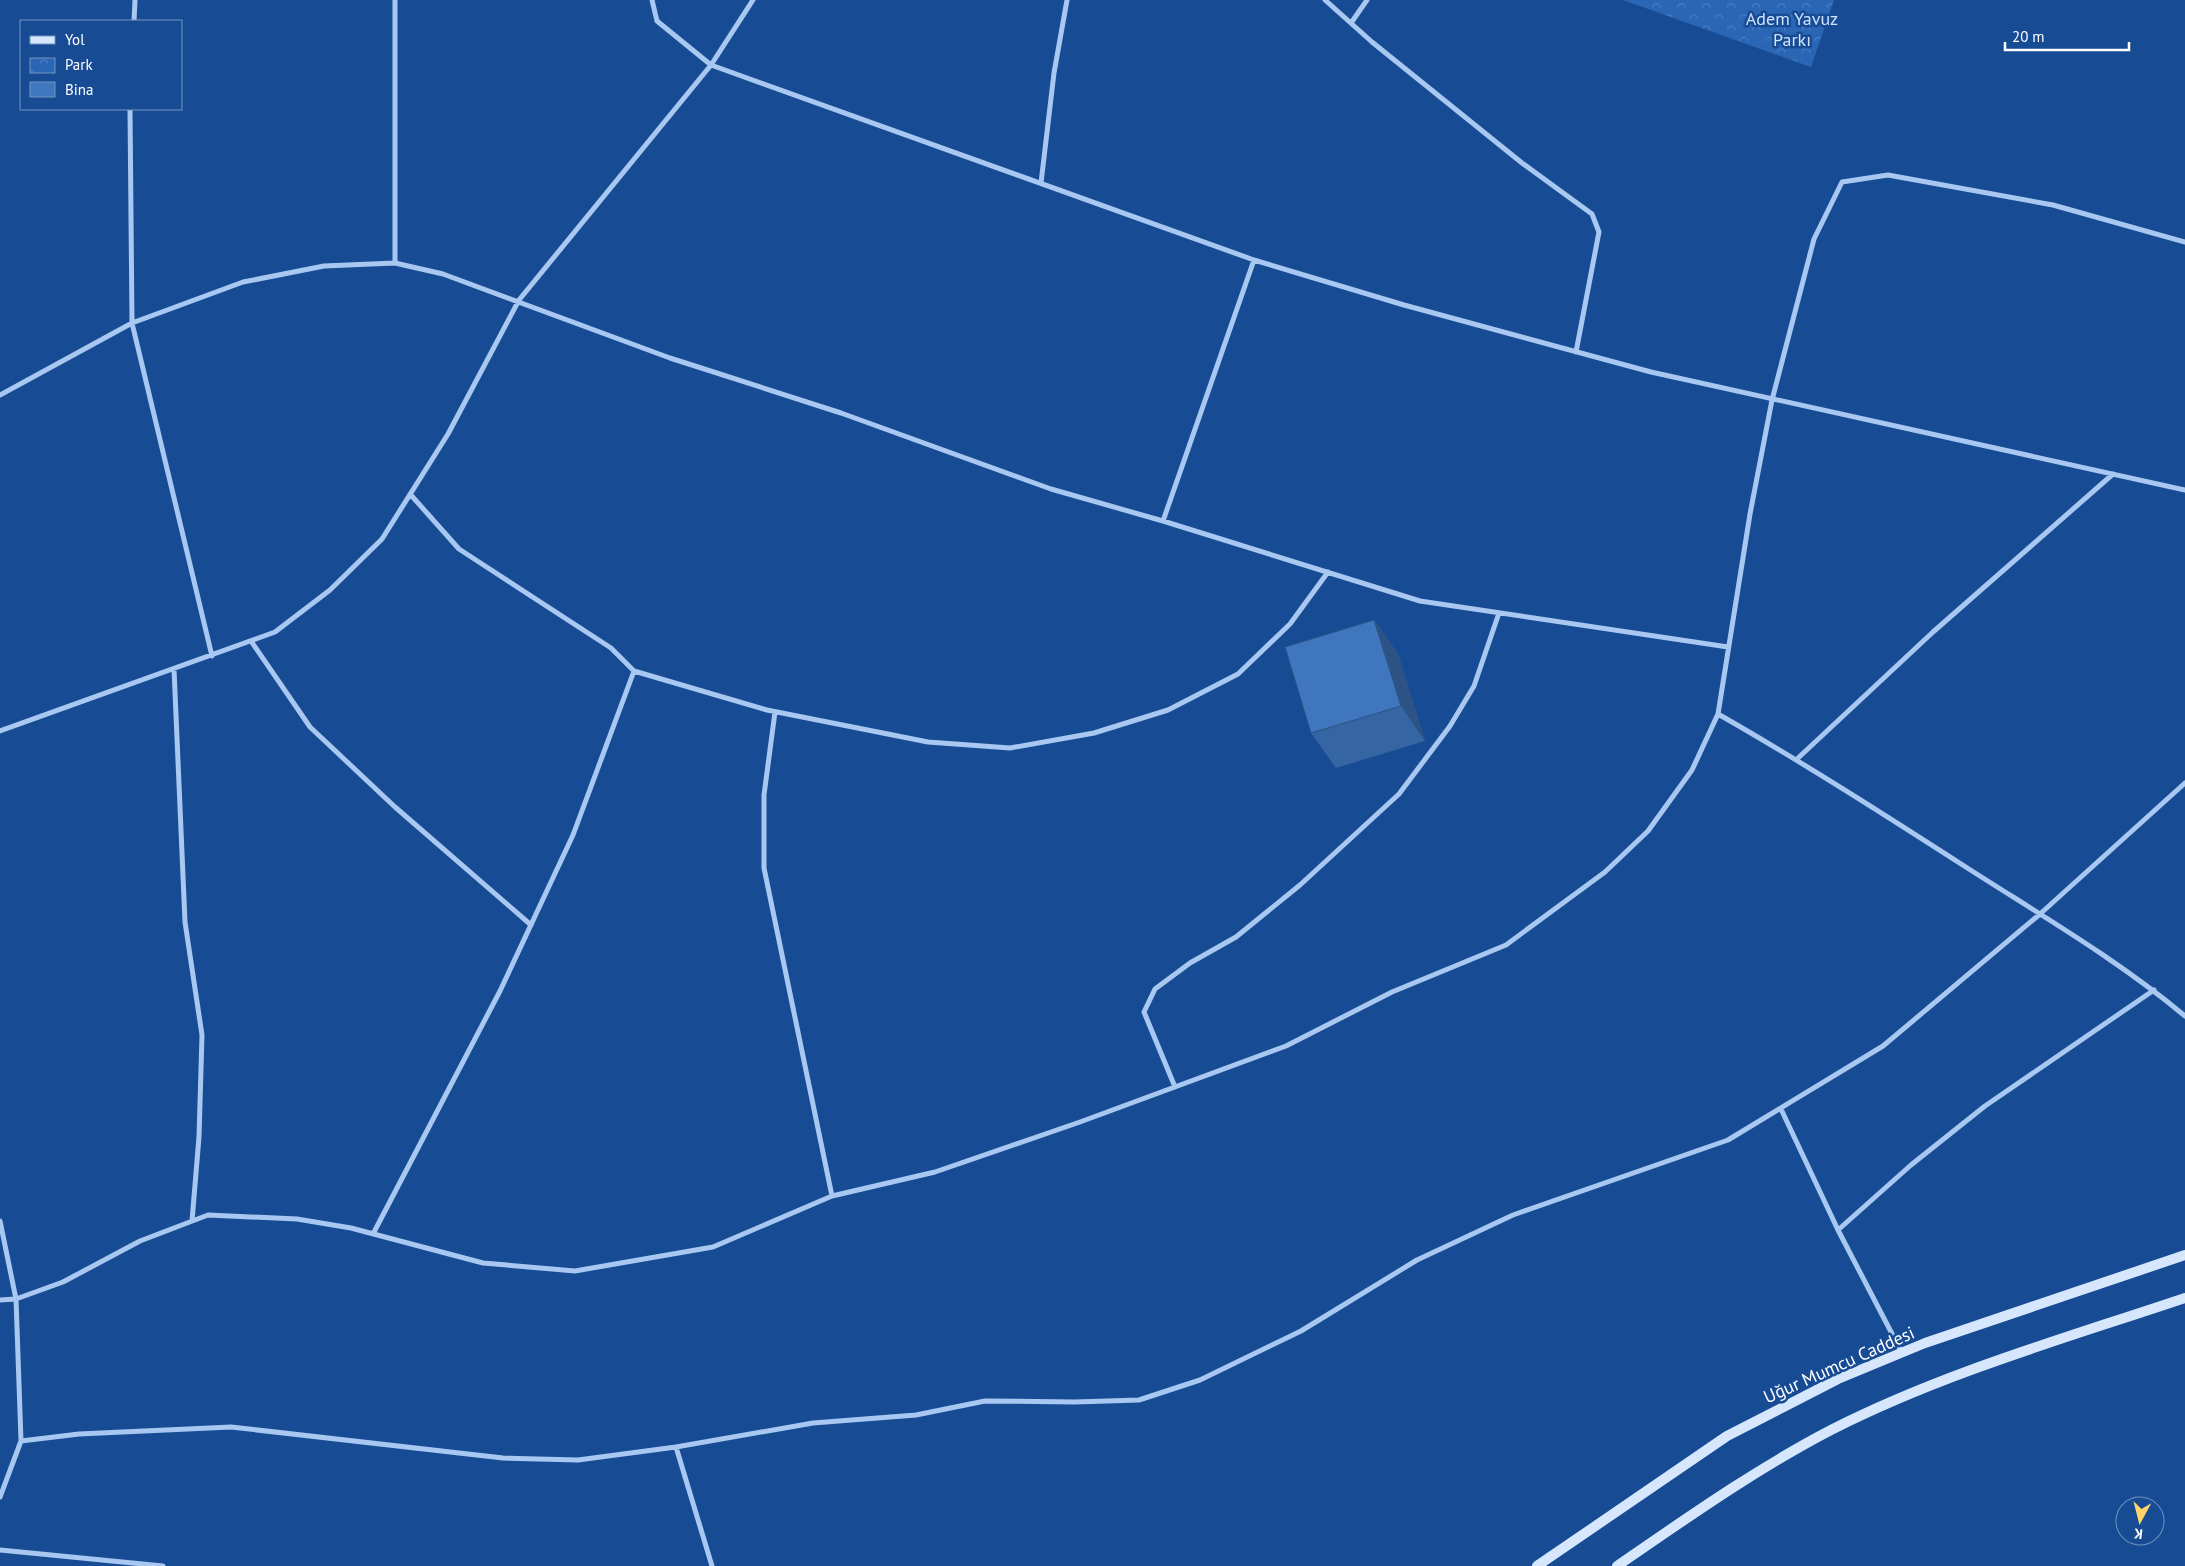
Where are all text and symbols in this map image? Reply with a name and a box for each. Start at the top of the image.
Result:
park label: Adem Yavuz Parkı [1746,7,1838,51]
legend [20,20,182,110]
scale bar [2005,20,2129,52]
text: 20 m [2012,27,2045,46]
text: Yol [65,30,85,49]
text: Park [65,55,93,74]
text: Bina [65,80,93,99]
street label: Uğur Mumcu Caddesi [1760,1321,1918,1408]
north arrow [2115,1496,2165,1546]
text: K [2133,1524,2144,1543]

